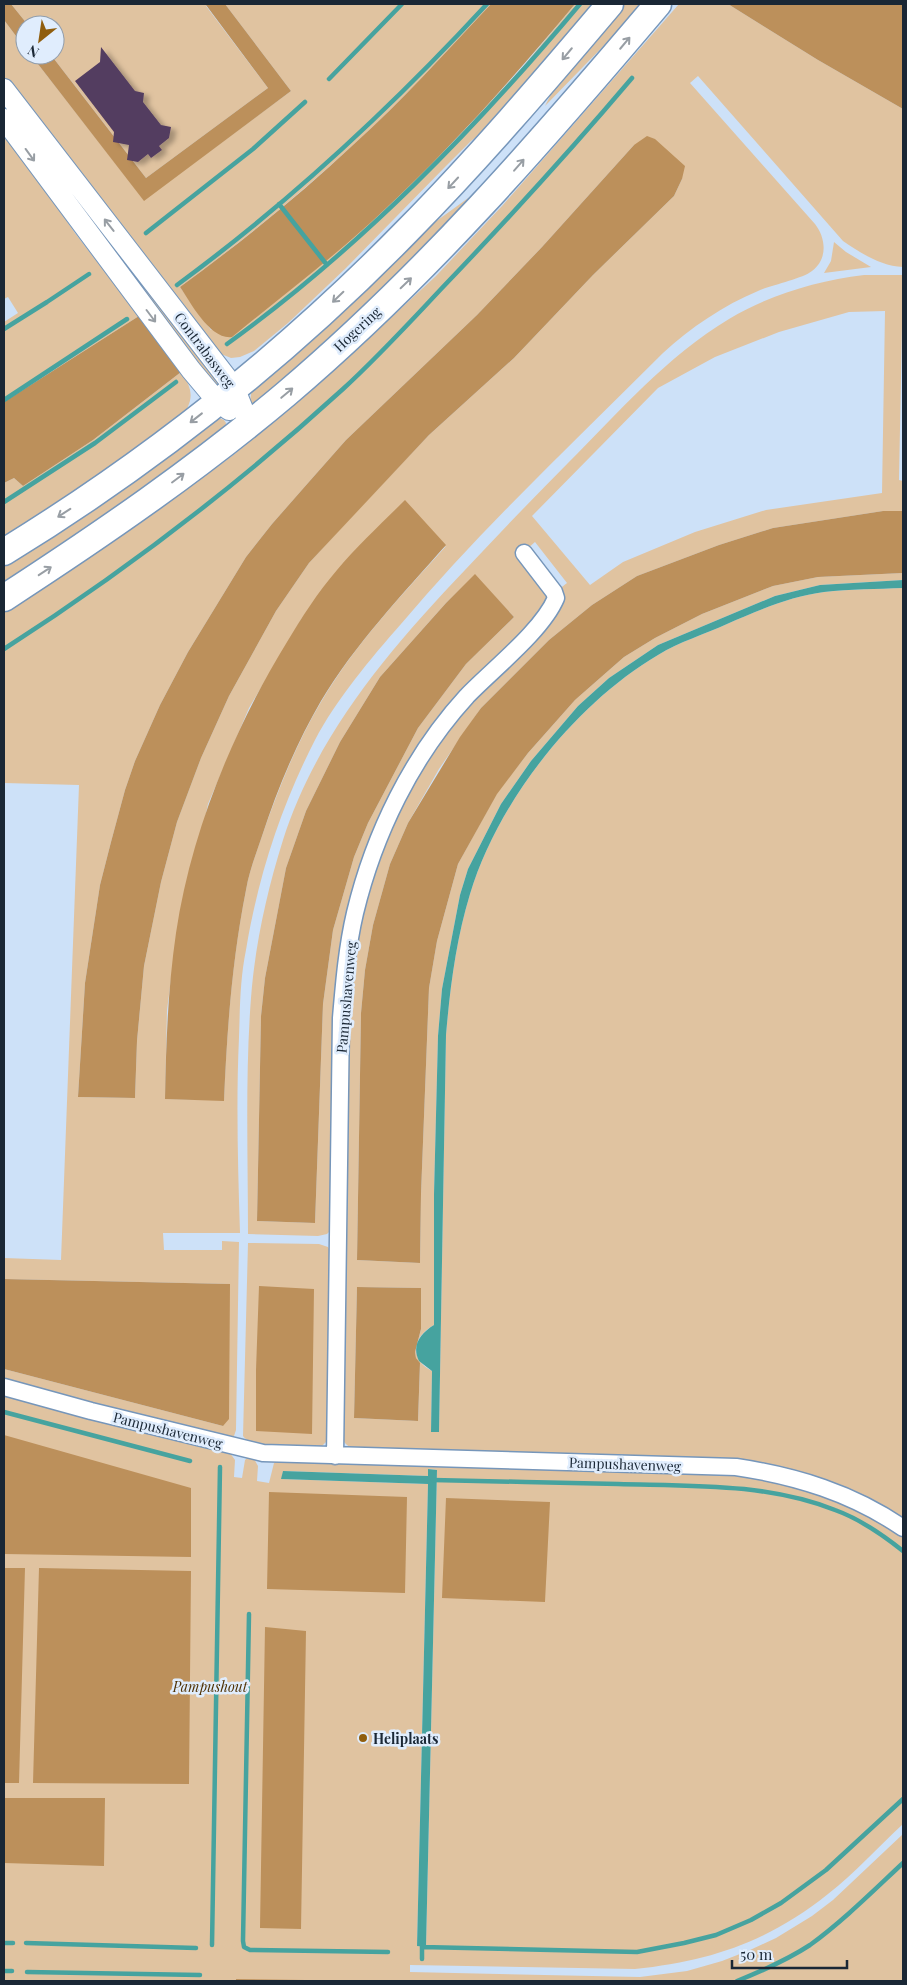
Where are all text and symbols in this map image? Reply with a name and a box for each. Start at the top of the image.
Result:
north arrow [15,15,65,65]
one-way arrow [620,36,631,49]
text: N [24,41,42,62]
one-way arrow [562,48,573,61]
one-way arrow [25,148,35,162]
one-way arrow [513,159,525,172]
one-way arrow [447,176,459,189]
one-way arrow [104,218,114,232]
one-way arrow [400,277,413,289]
one-way arrow [332,291,345,303]
street label: Hogering [329,302,385,356]
street label: Contrabasweg [170,308,240,392]
one-way arrow [146,309,156,323]
one-way arrow [280,387,293,398]
one-way arrow [190,412,203,423]
one-way arrow [171,473,185,483]
one-way arrow [58,508,72,518]
one-way arrow [37,566,51,576]
street label: Pampushavenweg [332,940,360,1054]
street label: Pampushavenweg [111,1407,225,1453]
street label: Pampushavenweg [569,1453,682,1475]
park label: Pampushout [172,1677,249,1696]
place label: Heliplaats [373,1729,438,1748]
marker: Heliplaats [357,1732,369,1744]
scale bar [732,1938,847,1970]
text: 50 m [740,1944,773,1964]

